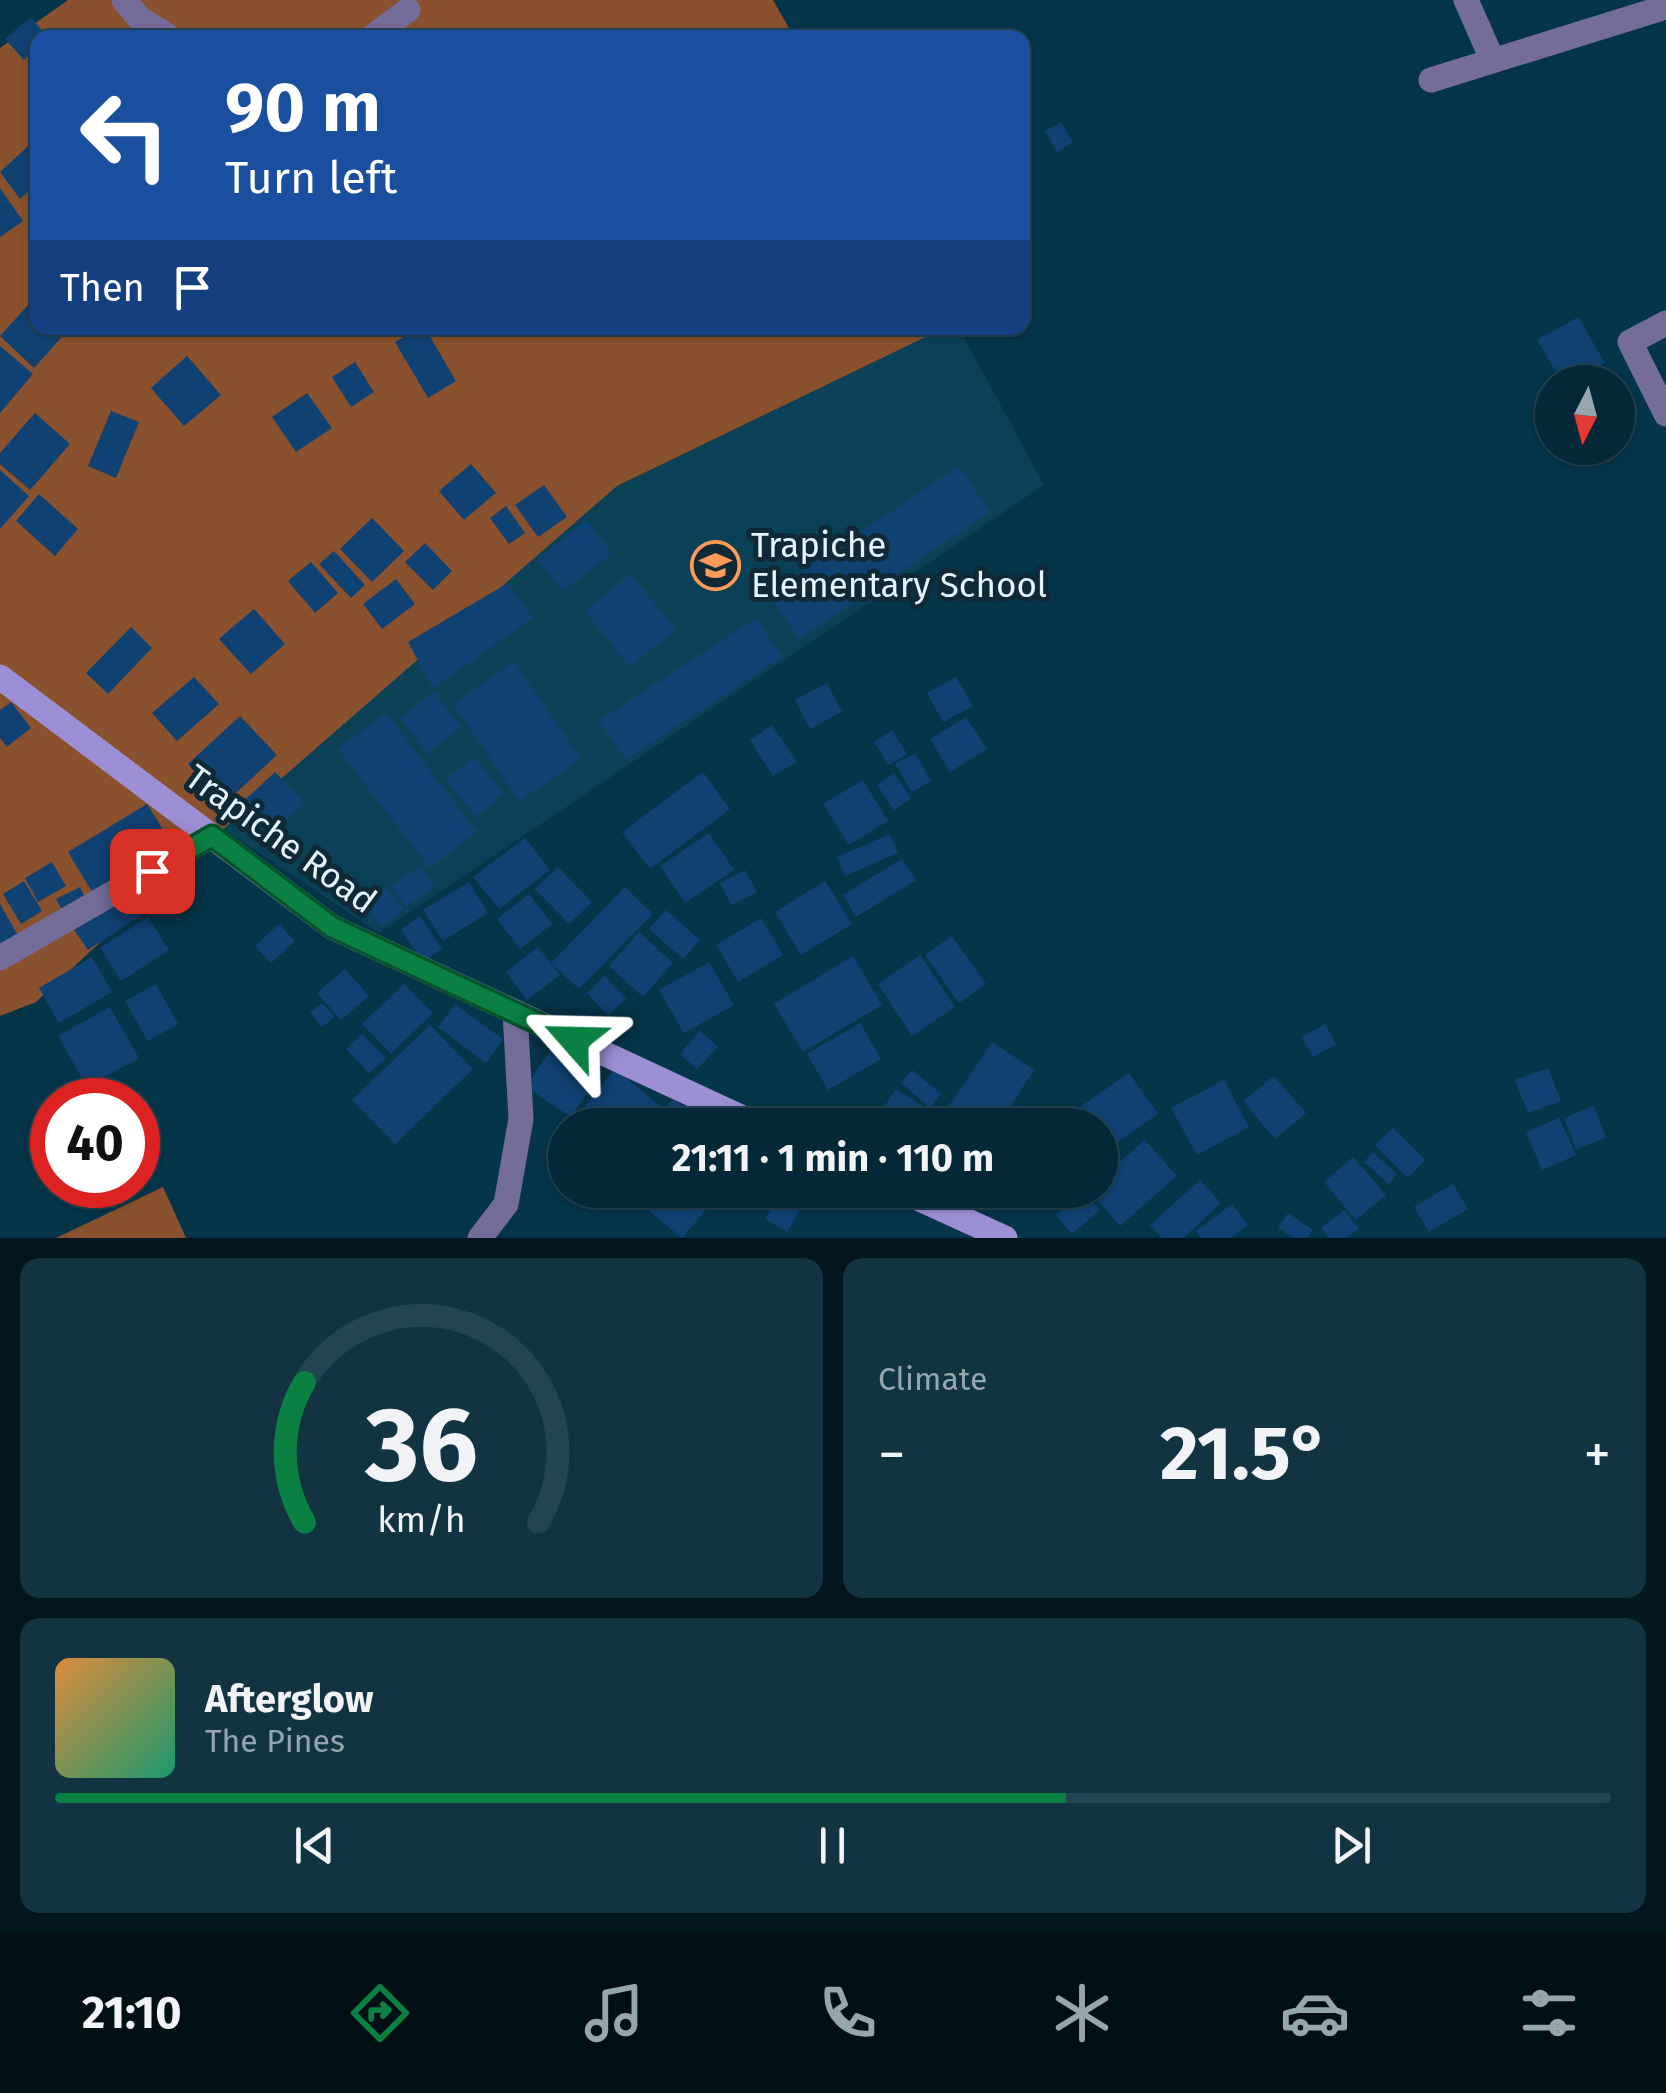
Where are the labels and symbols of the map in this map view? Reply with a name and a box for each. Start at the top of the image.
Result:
north arrow [1535,365,1635,465]
place label: Trapiche Elementary School [751,524,1047,606]
school or university icon: Trapiche Elementary School [690,539,742,591]
street label: Trapiche Road [178,756,384,922]
pin [110,829,195,914]
position arrow [522,988,626,1092]
speed limit sign: 40 [30,1078,160,1208]

